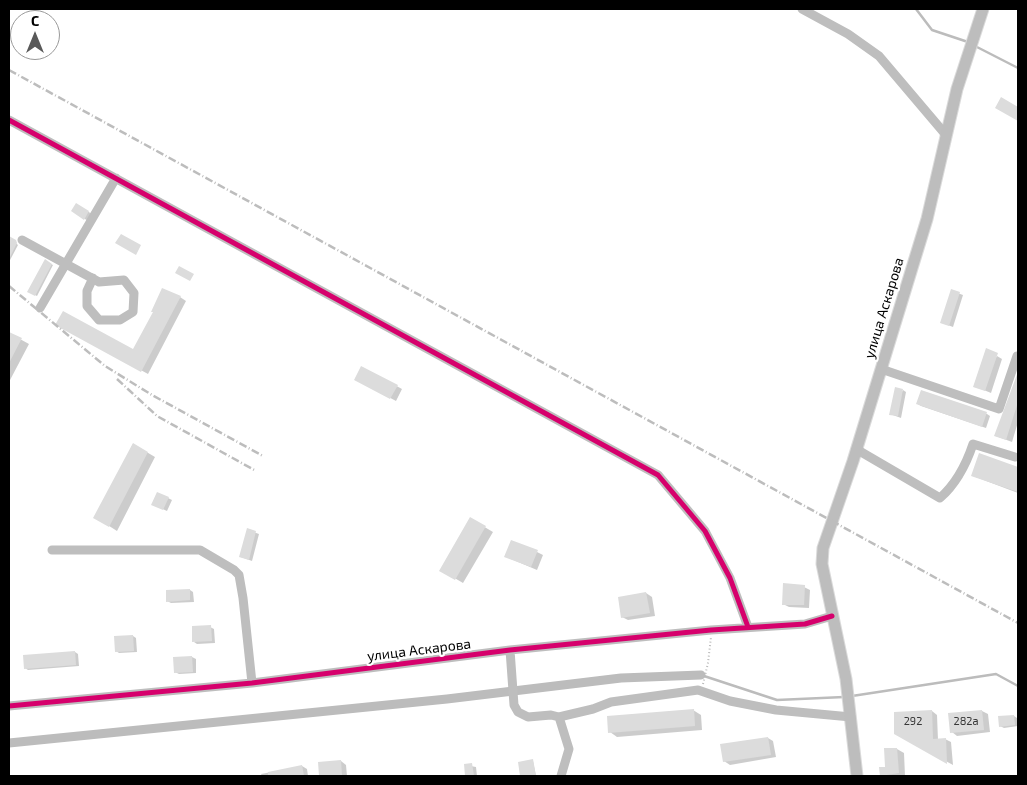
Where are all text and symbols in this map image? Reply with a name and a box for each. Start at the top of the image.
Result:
north arrow [10,10,60,60]
text: С [31,12,39,29]
street label: улица Аскарова [861,256,907,360]
street label: улица Аскарова [366,635,472,665]
house number: 292 [904,714,922,728]
house number: 282а [953,714,979,728]

